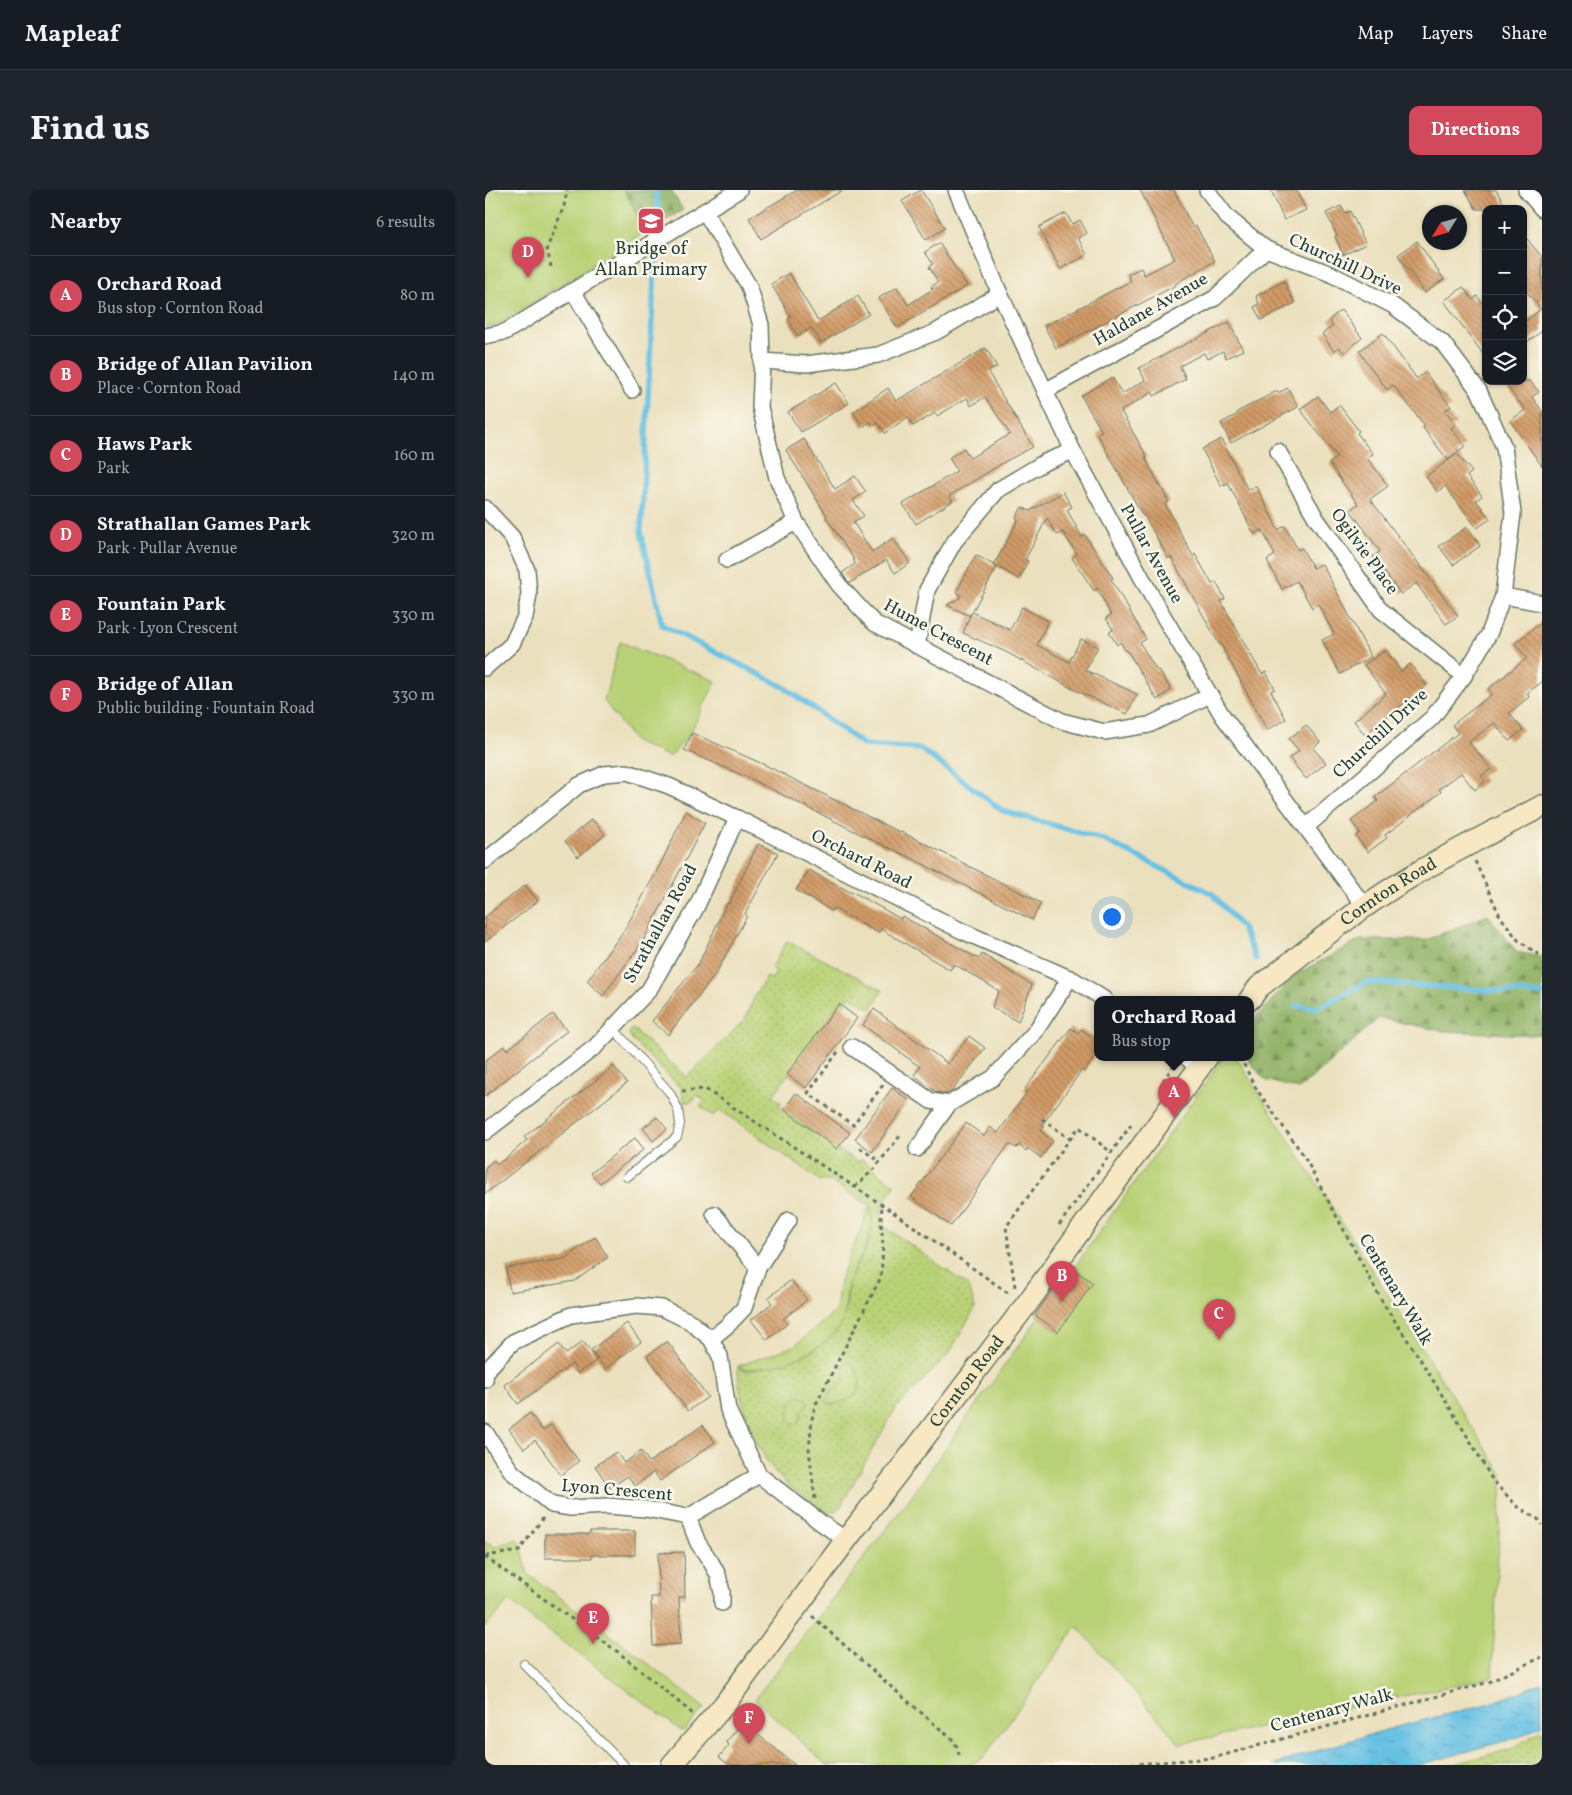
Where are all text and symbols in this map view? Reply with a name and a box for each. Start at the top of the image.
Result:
text: Mapleaf [25,18,119,52]
text: Map [1357,22,1393,47]
text: Layers [1421,22,1473,47]
text: Share [1501,22,1547,47]
text: Find us [30,106,150,154]
button: Directions [1409,106,1542,155]
north arrow [1422,205,1467,250]
map controls [1482,205,1527,385]
button: + [1482,205,1527,250]
school or university icon: Bridge of Allan Primary [636,206,666,236]
text: Nearby [50,208,121,237]
text: 6 results [376,212,435,234]
street label: Churchill Drive [1284,228,1406,302]
pin: D [512,237,544,278]
place label: Bridge of Allan Primary [595,237,707,283]
button: − [1482,250,1527,295]
street label: Haldane Avenue [1089,267,1213,353]
text: Orchard Road [97,272,222,298]
text: A [60,285,72,307]
text: 80 m [400,285,435,307]
button: locate [1482,295,1527,340]
text: Bus stop · Cornton Road [97,298,264,320]
button: layers [1482,340,1527,385]
text: Bridge of Allan Pavilion [97,352,313,378]
text: B [61,365,71,387]
text: 140 m [393,365,435,387]
text: Place · Cornton Road [97,378,241,400]
text: Haws Park [97,432,192,458]
text: C [61,445,71,467]
text: 160 m [394,445,435,467]
text: Park [97,458,130,480]
street label: Pullar Avenue [1113,500,1189,608]
street label: Ogilvie Place [1324,504,1404,600]
text: Strathallan Games Park [97,512,311,538]
text: D [60,525,72,547]
text: 320 m [391,525,435,547]
text: Park · Pullar Avenue [97,538,237,560]
text: Fountain Park [97,592,226,618]
street label: Hume Crescent [879,594,997,672]
text: E [61,605,71,627]
text: 330 m [392,605,435,627]
text: Park · Lyon Crescent [97,618,238,640]
text: Bridge of Allan [97,672,234,698]
street label: Churchill Drive [1328,683,1434,785]
text: F [61,685,71,707]
text: 330 m [392,685,435,707]
text: Public building · Fountain Road [97,698,315,720]
street label: Orchard Road [806,824,916,896]
street label: Cornton Road [1335,851,1442,933]
street label: Strathallan Road [618,860,704,988]
your location [1099,904,1125,930]
popup [1094,996,1254,1061]
text: Orchard Road [1112,1005,1236,1031]
text: Bus stop [1112,1031,1171,1053]
pin: A [1158,1077,1190,1118]
street label: Centenary Walk [1352,1229,1438,1351]
pin: B [1046,1261,1078,1302]
pin: C [1203,1299,1235,1340]
street label: Cornton Road [924,1330,1011,1433]
street label: Lyon Crescent [560,1474,674,1508]
pin: E [577,1603,609,1644]
street label: Centenary Walk [1268,1683,1396,1739]
pin: F [733,1703,765,1744]

